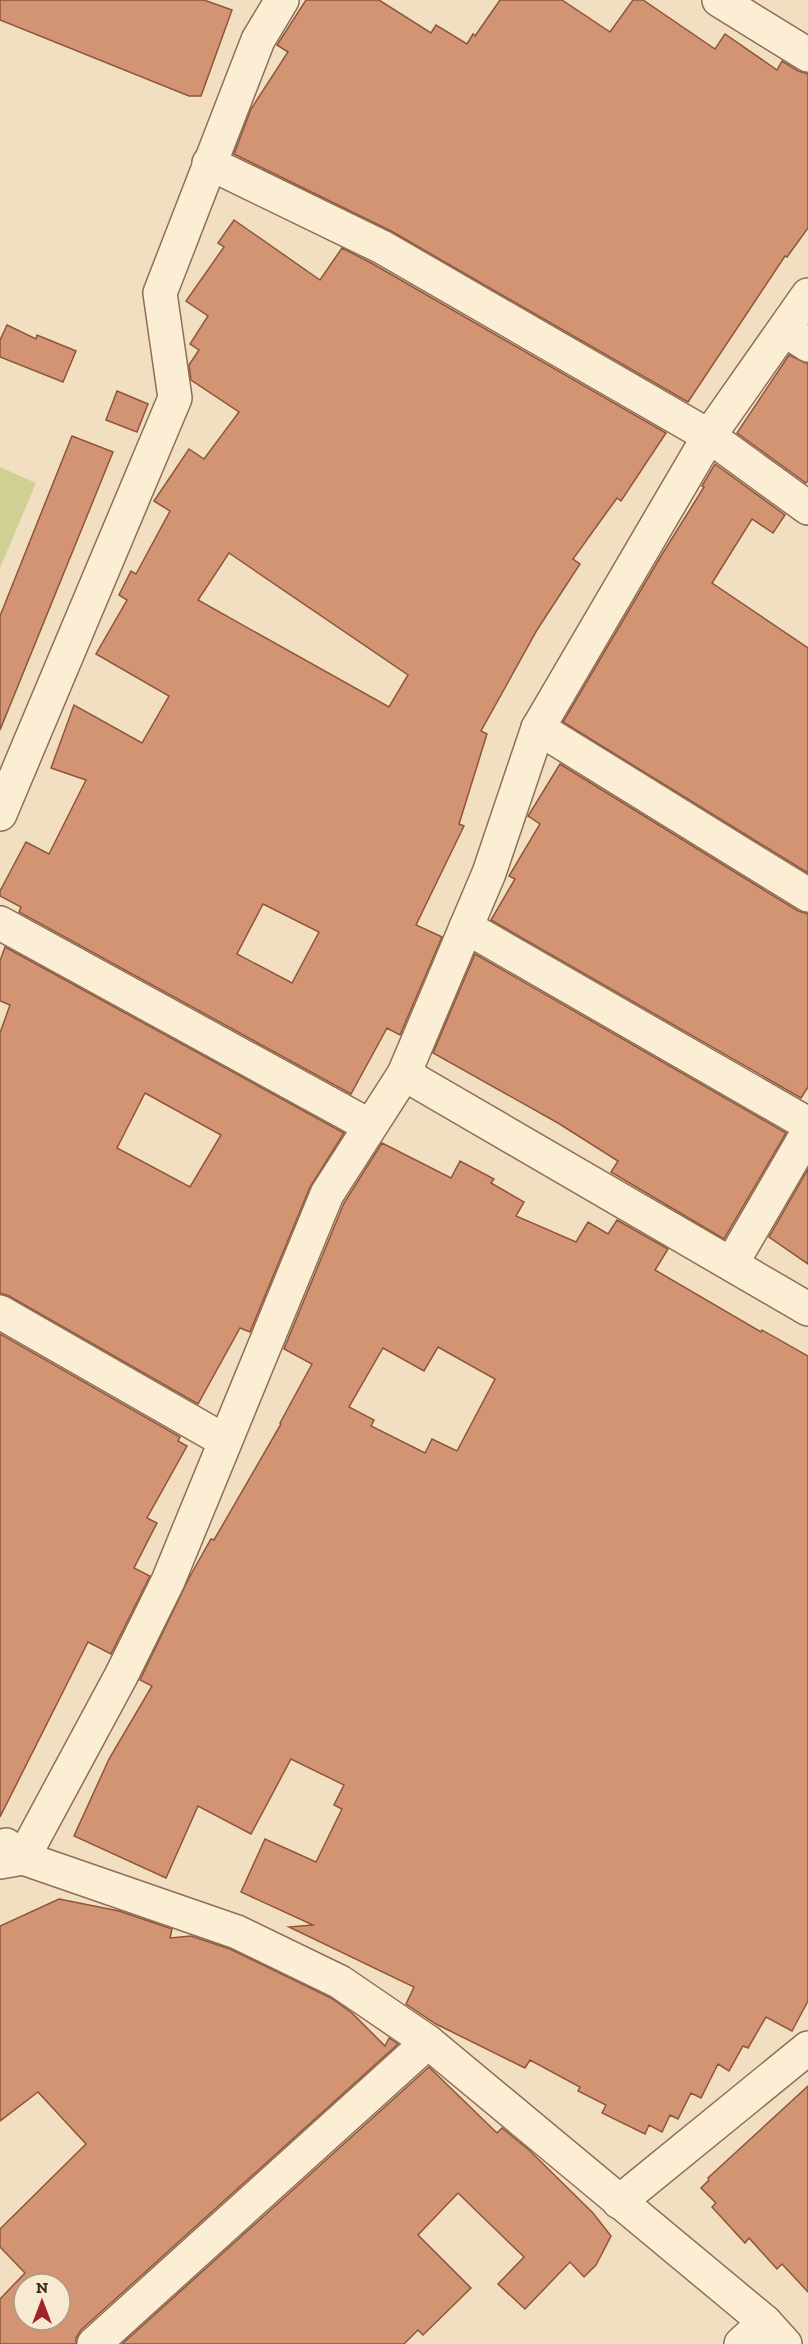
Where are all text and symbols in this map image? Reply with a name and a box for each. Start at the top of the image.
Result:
north arrow [12,2272,72,2332]
text: N [36,2278,48,2297]

